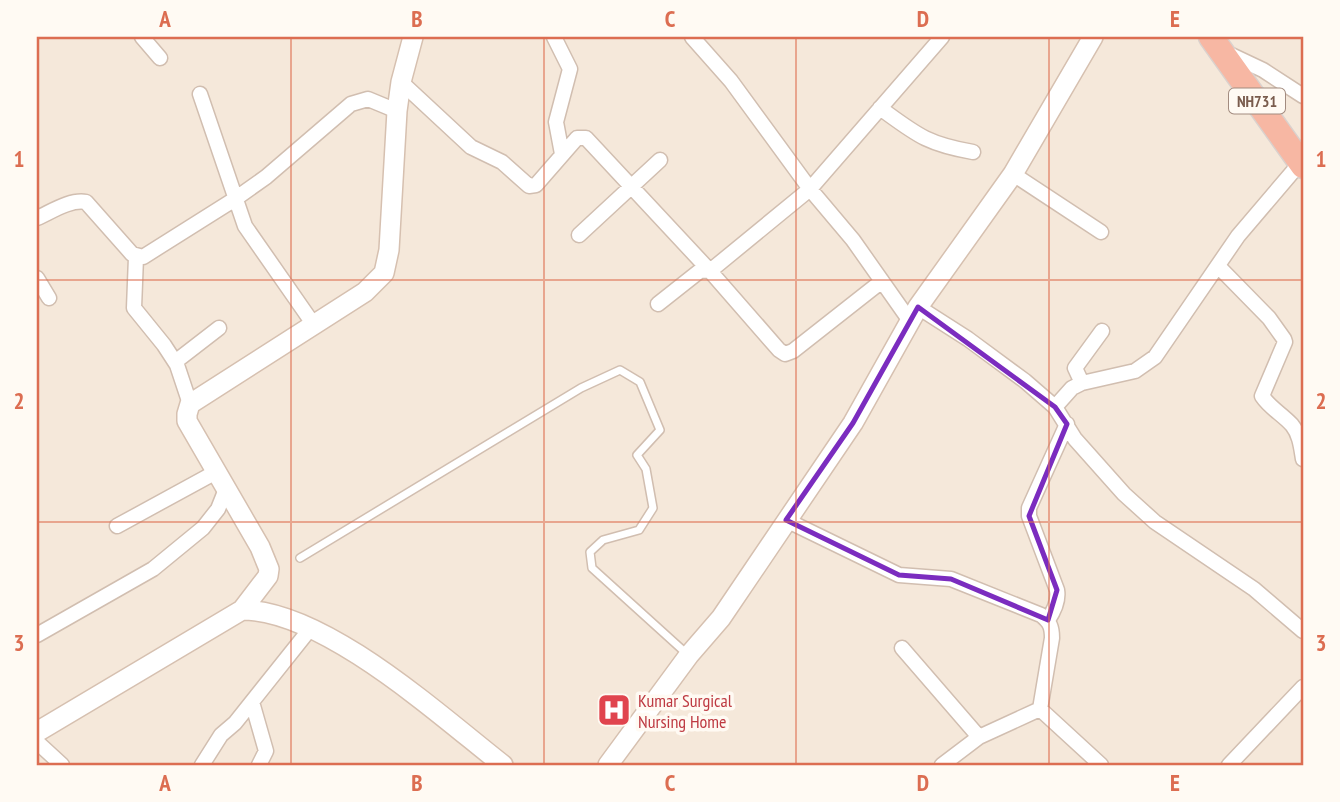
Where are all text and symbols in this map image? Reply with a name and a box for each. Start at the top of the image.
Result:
text: A [158,4,171,33]
text: B [411,4,423,33]
text: C [665,4,676,33]
text: D [917,4,929,33]
text: E [1170,4,1180,33]
road number: NH731 [1229,88,1285,114]
text: 1 [14,144,25,173]
text: 1 [1316,144,1327,173]
text: 2 [14,386,25,415]
text: 2 [1316,386,1327,415]
text: 3 [14,628,25,657]
text: 3 [1316,628,1327,657]
place label: Kumar Surgical Nursing Home [638,689,733,733]
hospital icon: Kumar Surgical Nursing Home [595,691,633,729]
text: A [158,768,171,797]
text: B [411,768,423,797]
text: C [665,768,676,797]
text: D [917,768,929,797]
text: E [1170,768,1180,797]

